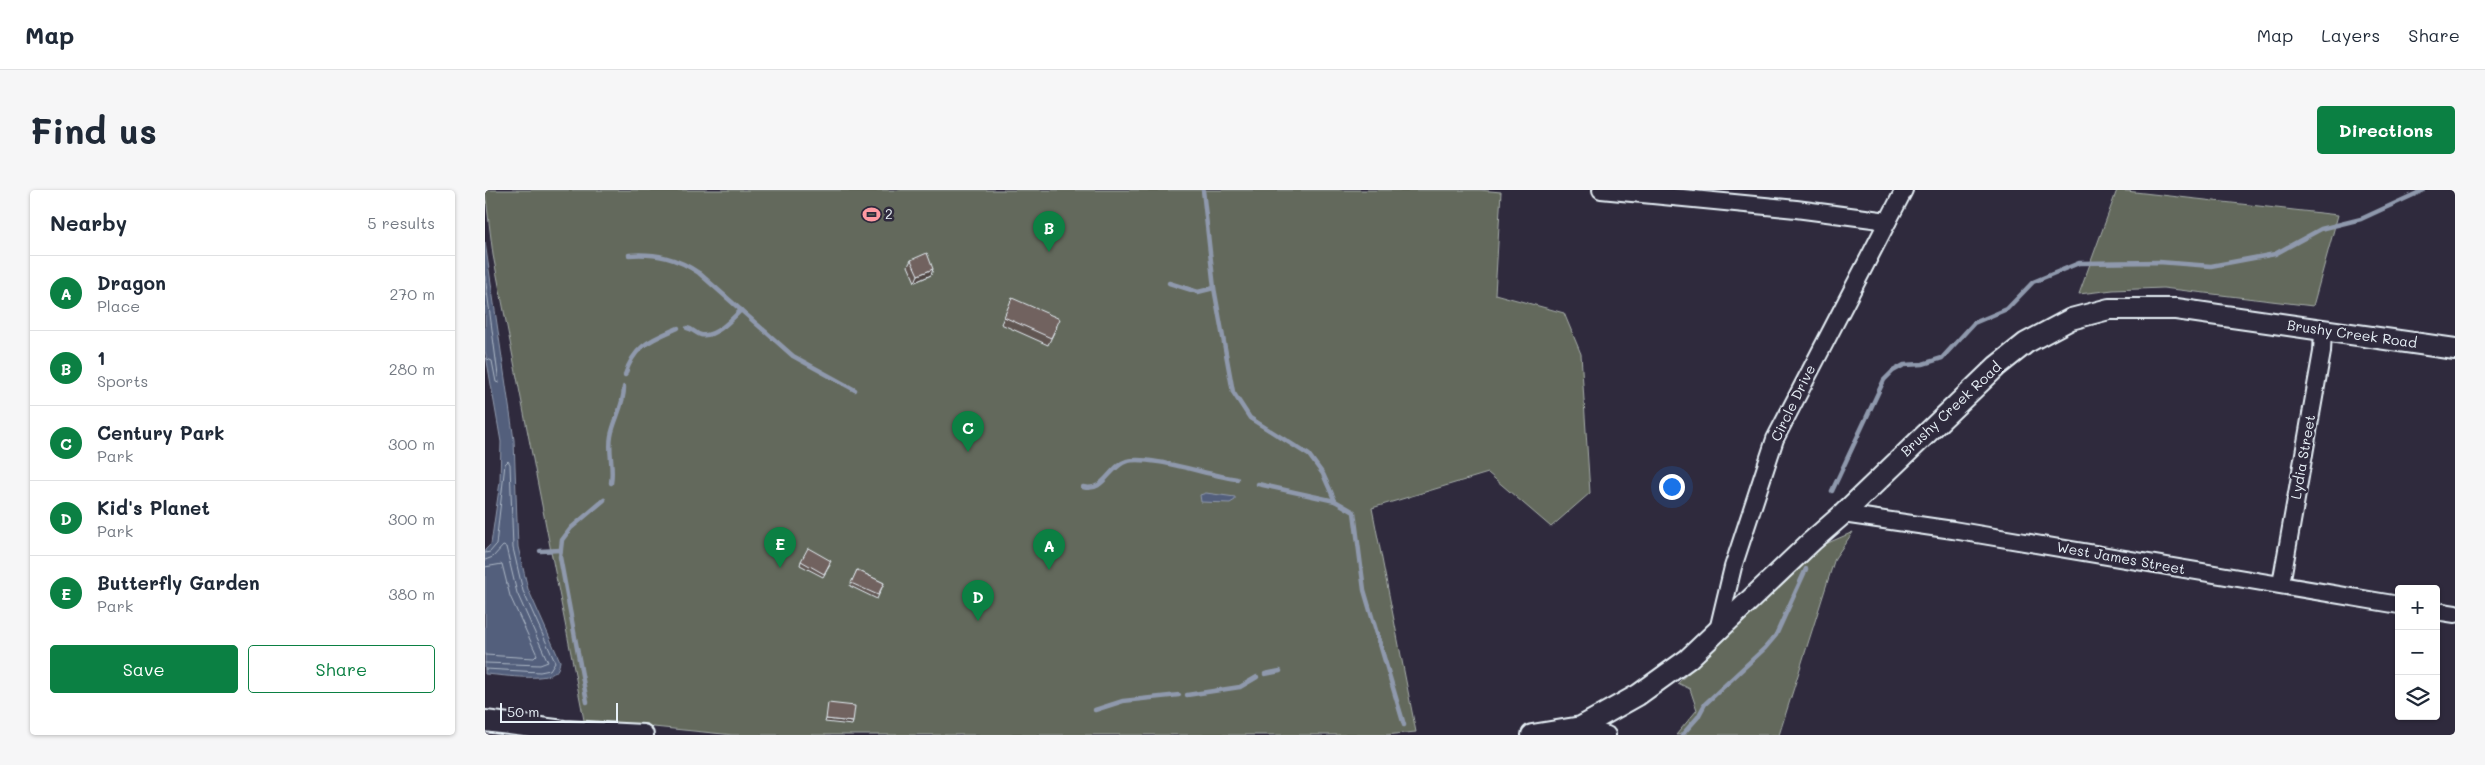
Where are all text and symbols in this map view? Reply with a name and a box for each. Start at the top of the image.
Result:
text: Map [25,19,74,50]
text: Map [2257,23,2293,47]
text: Layers [2321,23,2380,47]
text: Share [2408,23,2460,47]
button: Directions [2317,106,2455,154]
text: Find us [30,107,157,153]
sports icon: 2 [861,204,881,224]
place label: 2 [885,204,893,223]
text: Nearby [50,209,127,236]
pin: B [1033,211,1065,252]
text: 5 results [367,212,435,233]
text: Dragon [97,270,166,295]
text: A [60,283,72,304]
text: 270 m [389,283,435,304]
text: Place [97,295,140,316]
street label: Brushy Creek Road [2286,315,2418,352]
text: 1 [97,345,105,370]
street label: Brushy Creek Road [1896,357,2005,460]
text: B [61,358,71,379]
text: 280 m [389,358,435,379]
street label: Circle Drive [1766,361,1819,444]
text: Sports [97,370,148,391]
pin: C [952,411,984,452]
street label: Lydia Street [2286,413,2319,501]
text: Century Park [97,420,224,445]
text: C [60,433,72,454]
text: 300 m [388,433,435,454]
text: Park [97,445,133,466]
your location [1659,474,1685,500]
text: Kid's Planet [97,495,210,520]
text: D [60,508,72,529]
text: 300 m [388,508,435,529]
text: Park [97,520,133,541]
pin: E [764,527,796,568]
pin: A [1033,529,1065,570]
street label: West James Street [2055,537,2187,578]
text: Butterfly Garden [97,570,260,595]
pin: D [962,580,994,621]
text: E [61,583,71,604]
text: 380 m [388,583,435,604]
map controls [2395,585,2440,720]
button: + [2395,585,2440,630]
text: Park [97,595,133,616]
button: − [2395,630,2440,675]
button: Save [50,645,238,693]
button: Share [248,645,435,693]
button: layers [2395,675,2440,720]
scale bar [500,700,617,723]
text: 50 m [507,702,539,721]

